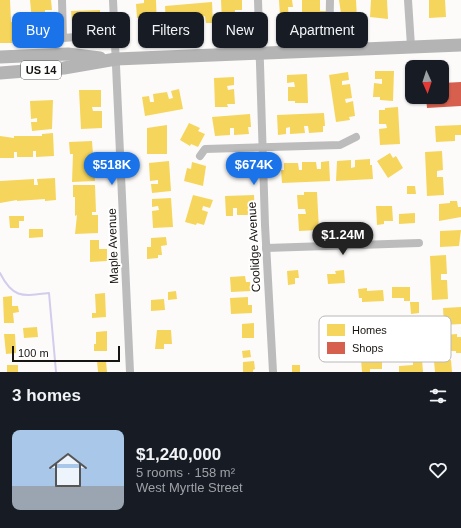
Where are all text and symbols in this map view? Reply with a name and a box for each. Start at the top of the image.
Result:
chip: Buy [12,12,64,48]
chip: Rent [72,12,130,48]
chip: Filters [138,12,204,48]
chip: New [212,12,268,48]
chip: Apartment [276,12,368,48]
north arrow [405,60,449,104]
map controls [405,60,449,104]
road number: US 14 [21,61,61,79]
pin: $518K [84,152,140,186]
pin: $674K [226,152,282,186]
text: $518K [93,157,131,172]
text: $674K [235,157,273,172]
street label: Coolidge Avenue [245,201,263,293]
street label: Maple Avenue [105,208,121,284]
pin: $1.24M [310,222,376,256]
text: $1.24M [321,227,365,242]
legend [319,316,451,362]
text: Homes [352,324,387,336]
text: Shops [352,342,384,354]
scale bar [12,344,120,363]
text: 100 m [18,347,49,359]
icon: filters [427,385,449,407]
text: 3 homes [12,386,81,405]
text: $1,240,000 [136,445,221,464]
icon: home [44,446,92,494]
icon: heart [427,459,449,481]
text: 5 rooms · 158 m² [136,465,235,480]
text: West Myrtle Street [136,480,243,495]

